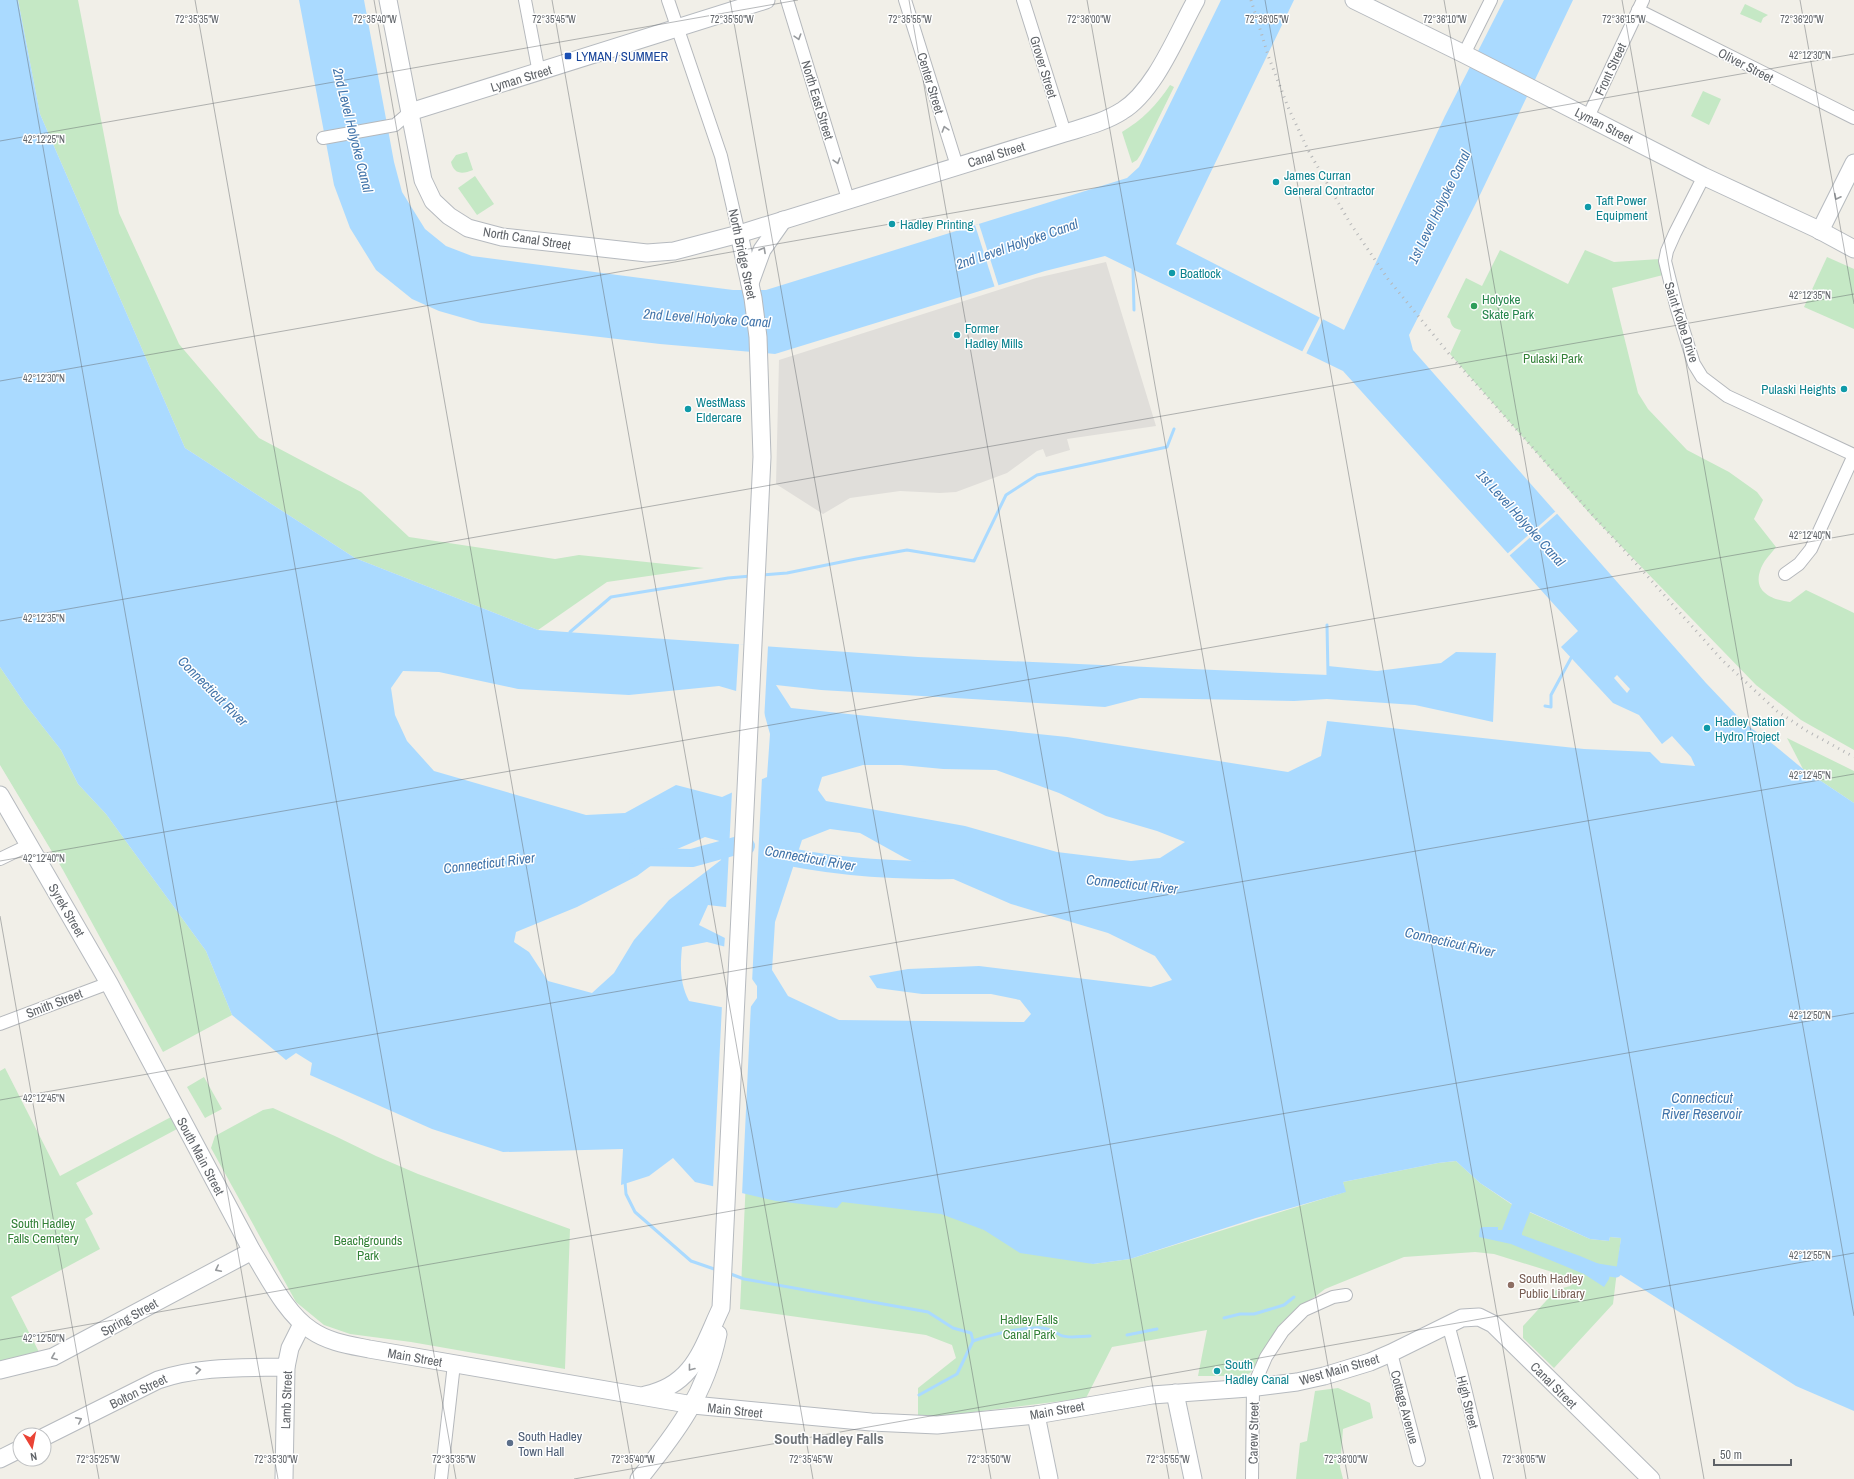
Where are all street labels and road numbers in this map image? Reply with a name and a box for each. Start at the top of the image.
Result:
street label: Grover Street [1026,34,1061,100]
street label: Front Street [1591,40,1630,98]
street label: Oliver Street [1715,44,1776,87]
street label: Center Street [913,50,948,116]
street label: North East Street [797,59,838,142]
street label: Lyman Street [489,61,554,96]
street label: Lyman Street [1572,104,1636,147]
street label: Canal Street [965,138,1027,171]
street label: North Bridge Street [725,207,760,301]
street label: North Canal Street [482,223,572,254]
street label: Saint Kolbe Drive [1661,280,1703,365]
street label: Syrek Street [45,881,89,940]
street label: Smith Street [23,985,85,1022]
street label: South Main Street [173,1114,228,1198]
street label: Spring Street [98,1295,161,1340]
street label: Main Street [386,1344,444,1371]
street label: West Main Street [1297,1350,1381,1389]
street label: Canal Street [1527,1358,1581,1412]
street label: Cottage Avenue [1387,1368,1423,1446]
street label: Bolton Street [107,1370,170,1413]
street label: Lamb Street [277,1371,296,1429]
street label: High Street [1453,1374,1482,1430]
street label: Main Street [1028,1397,1086,1424]
street label: Main Street [707,1399,763,1422]
street label: Carew Street [1244,1402,1263,1464]

